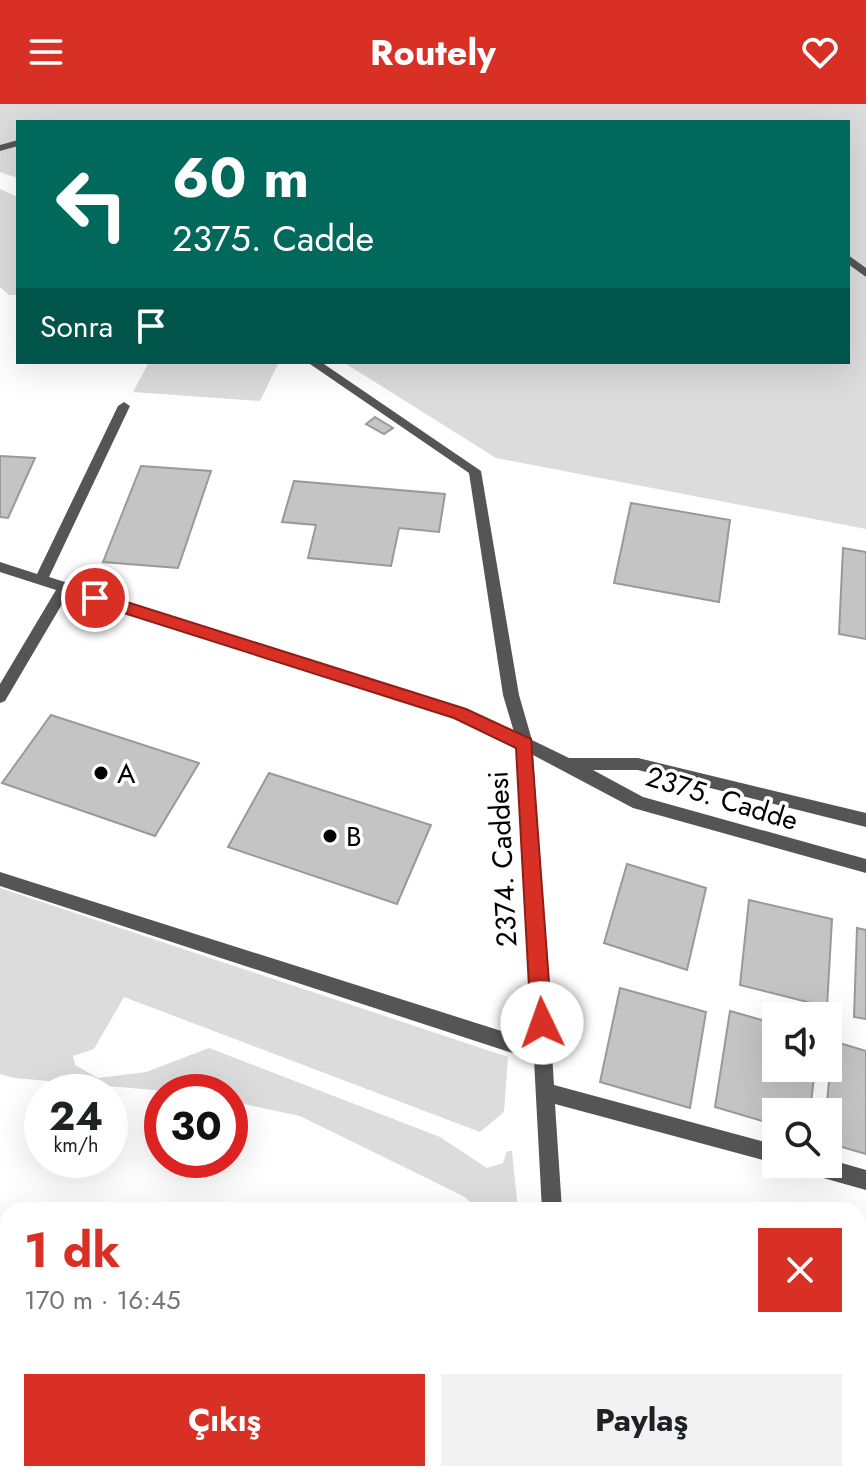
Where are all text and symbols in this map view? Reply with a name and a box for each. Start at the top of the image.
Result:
text: Routely [370,26,496,78]
icon: menu [24,30,68,74]
icon: heart [798,30,842,74]
text: 60 m [172,137,309,218]
icon: left [40,152,144,256]
text: 2375. Cadde [172,212,374,264]
icon: arrive [129,304,173,348]
text: Sonra [40,305,113,348]
pin [61,564,129,632]
icon: arrive [73,576,117,620]
place label: A [117,753,136,794]
street label: 2375. Cadde [641,756,803,841]
marker: A [92,764,110,782]
street label: 2374. Caddesi [477,770,528,948]
place label: B [346,816,362,857]
marker: B [321,827,339,845]
position arrow [500,981,584,1065]
map controls [762,1002,842,1178]
button: sound [762,1002,842,1082]
speed limit sign: 30 [144,1074,248,1178]
text: 24 [49,1087,103,1145]
button: search [762,1098,842,1178]
text: km/h [53,1131,99,1160]
text: 1 dk [24,1216,120,1285]
button: close [758,1228,842,1312]
text: 170 m · 16:45 [24,1281,181,1319]
button: Çıkış [24,1374,425,1466]
button: Paylaş [441,1374,842,1466]

